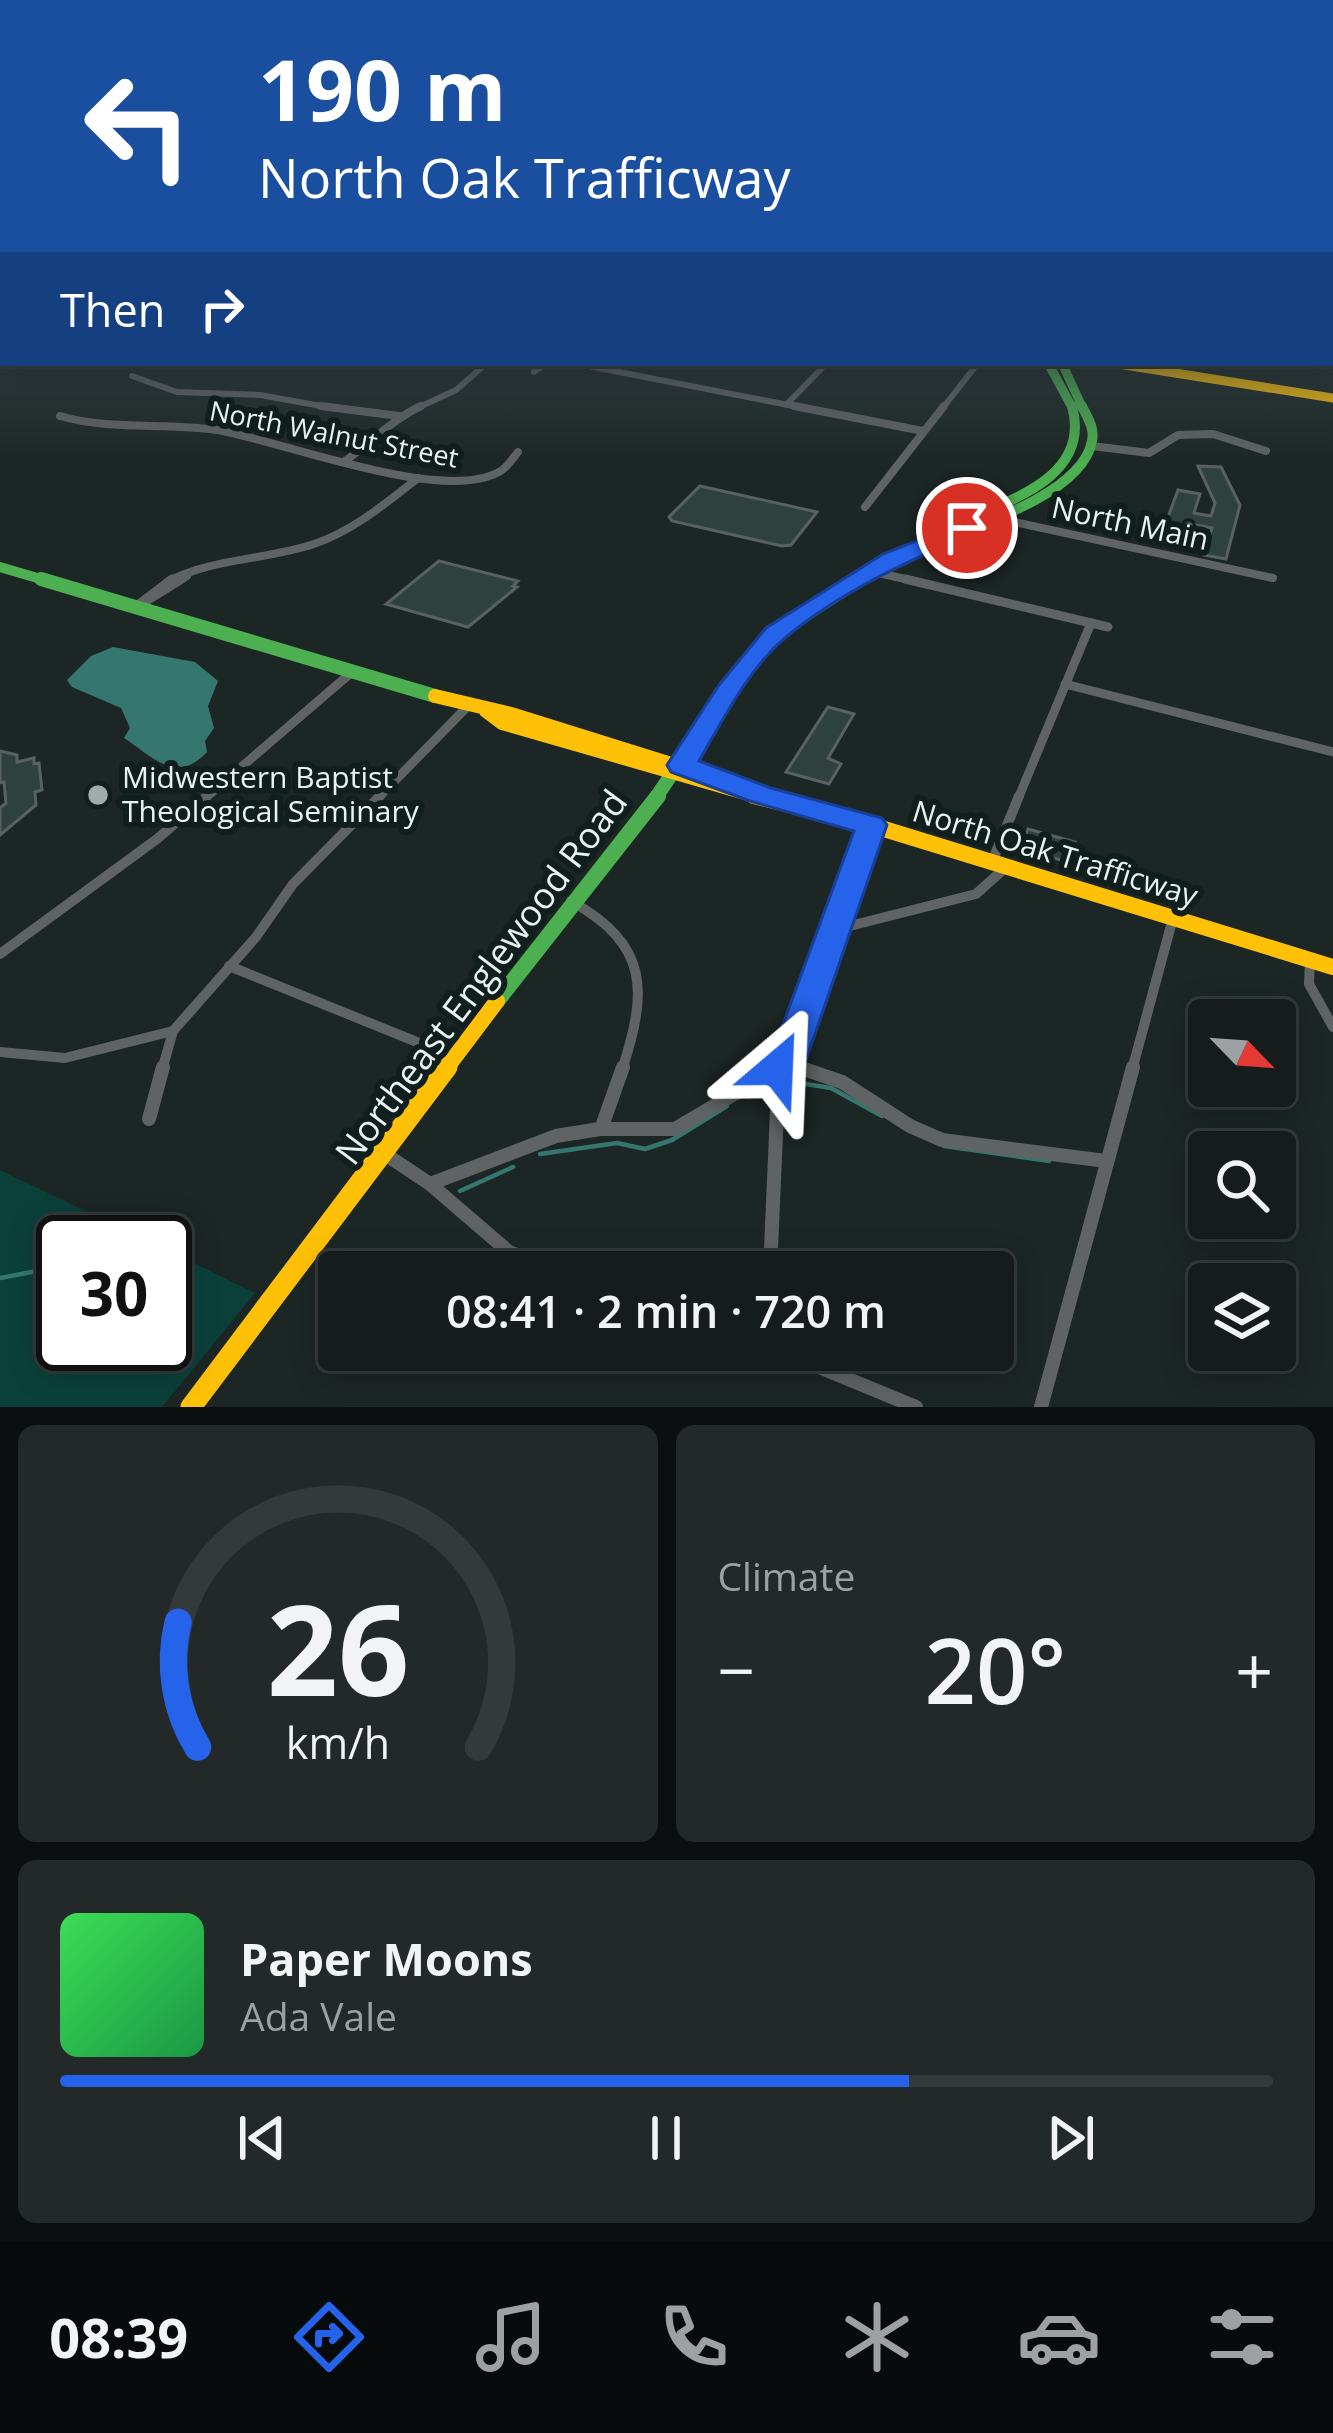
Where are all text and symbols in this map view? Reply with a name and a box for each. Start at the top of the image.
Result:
text: 190 m [258,31,506,146]
icon: left [60,48,216,204]
text: North Oak Trafficway [258,140,791,214]
icon: right [189,276,255,342]
text: Then [60,279,165,340]
street label: North Walnut Street [207,391,462,476]
pin [916,477,1018,579]
street label: North Main [1048,486,1213,559]
icon: arrive [934,495,1000,561]
place label: Midwestern Baptist Theological Seminary [122,756,420,831]
street label: Northeast Englewood Road [323,779,638,1174]
marker: Midwestern Baptist Theological Seminary [85,782,111,808]
street label: North Oak Trafficway [908,790,1204,916]
north arrow [1188,999,1296,1107]
map controls [1188,999,1296,1371]
position arrow [714,1005,840,1131]
button: search [1188,1131,1296,1239]
speed limit sign: 30 [36,1215,192,1371]
button: layers [1188,1263,1296,1371]
text: 08:41 · 2 min · 720 m [446,1280,886,1341]
text: Climate [718,1549,855,1602]
text: 26 [266,1563,409,1733]
text: 20° [925,1608,1066,1730]
text: − [718,1624,755,1714]
text: + [1235,1624,1273,1714]
text: km/h [286,1712,390,1771]
text: Paper Moons [240,1928,533,1989]
text: Ada Vale [240,1989,397,2042]
icon: previous [229,2105,295,2171]
icon: pause [633,2105,699,2171]
icon: next [1038,2105,1104,2171]
icon: directions [287,2295,371,2379]
icon: music [469,2295,553,2379]
icon: phone [652,2295,736,2379]
icon: climate [835,2295,919,2379]
icon: car [1017,2295,1101,2379]
icon: filters [1200,2295,1284,2379]
text: 08:39 [49,2300,188,2374]

